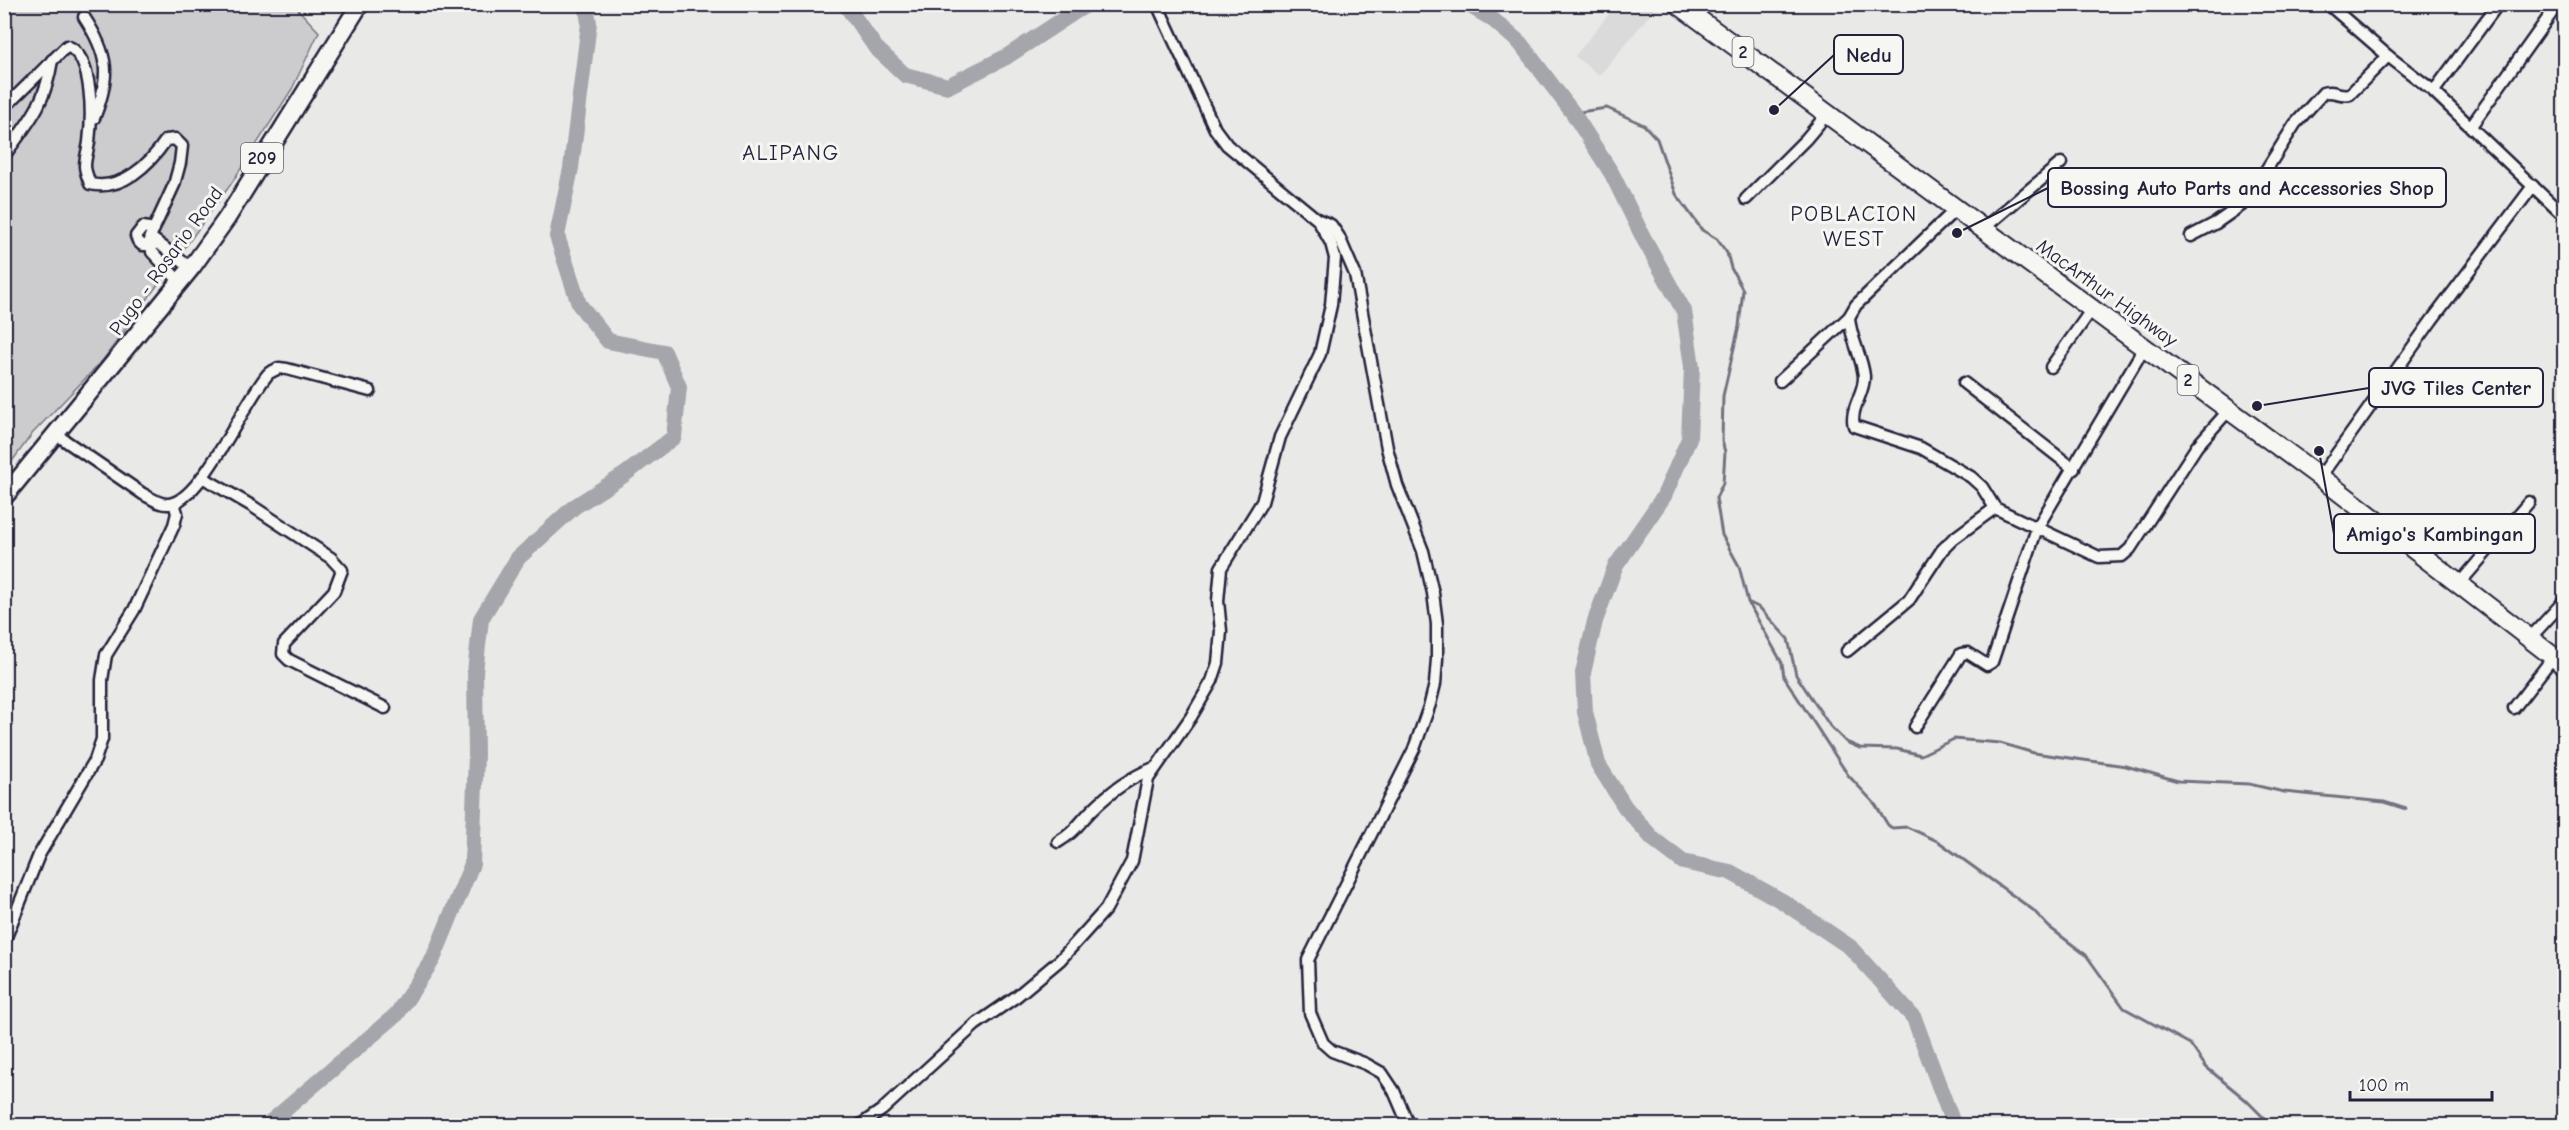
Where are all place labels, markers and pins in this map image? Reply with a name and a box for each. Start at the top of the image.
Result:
callout: Nedu [1834,35,1903,74]
callout: Bossing Auto Parts and Accessories Shop [2048,168,2446,207]
callout: JVG Tiles Center [2369,368,2543,407]
callout: Amigo's Kambingan [2334,514,2535,553]

